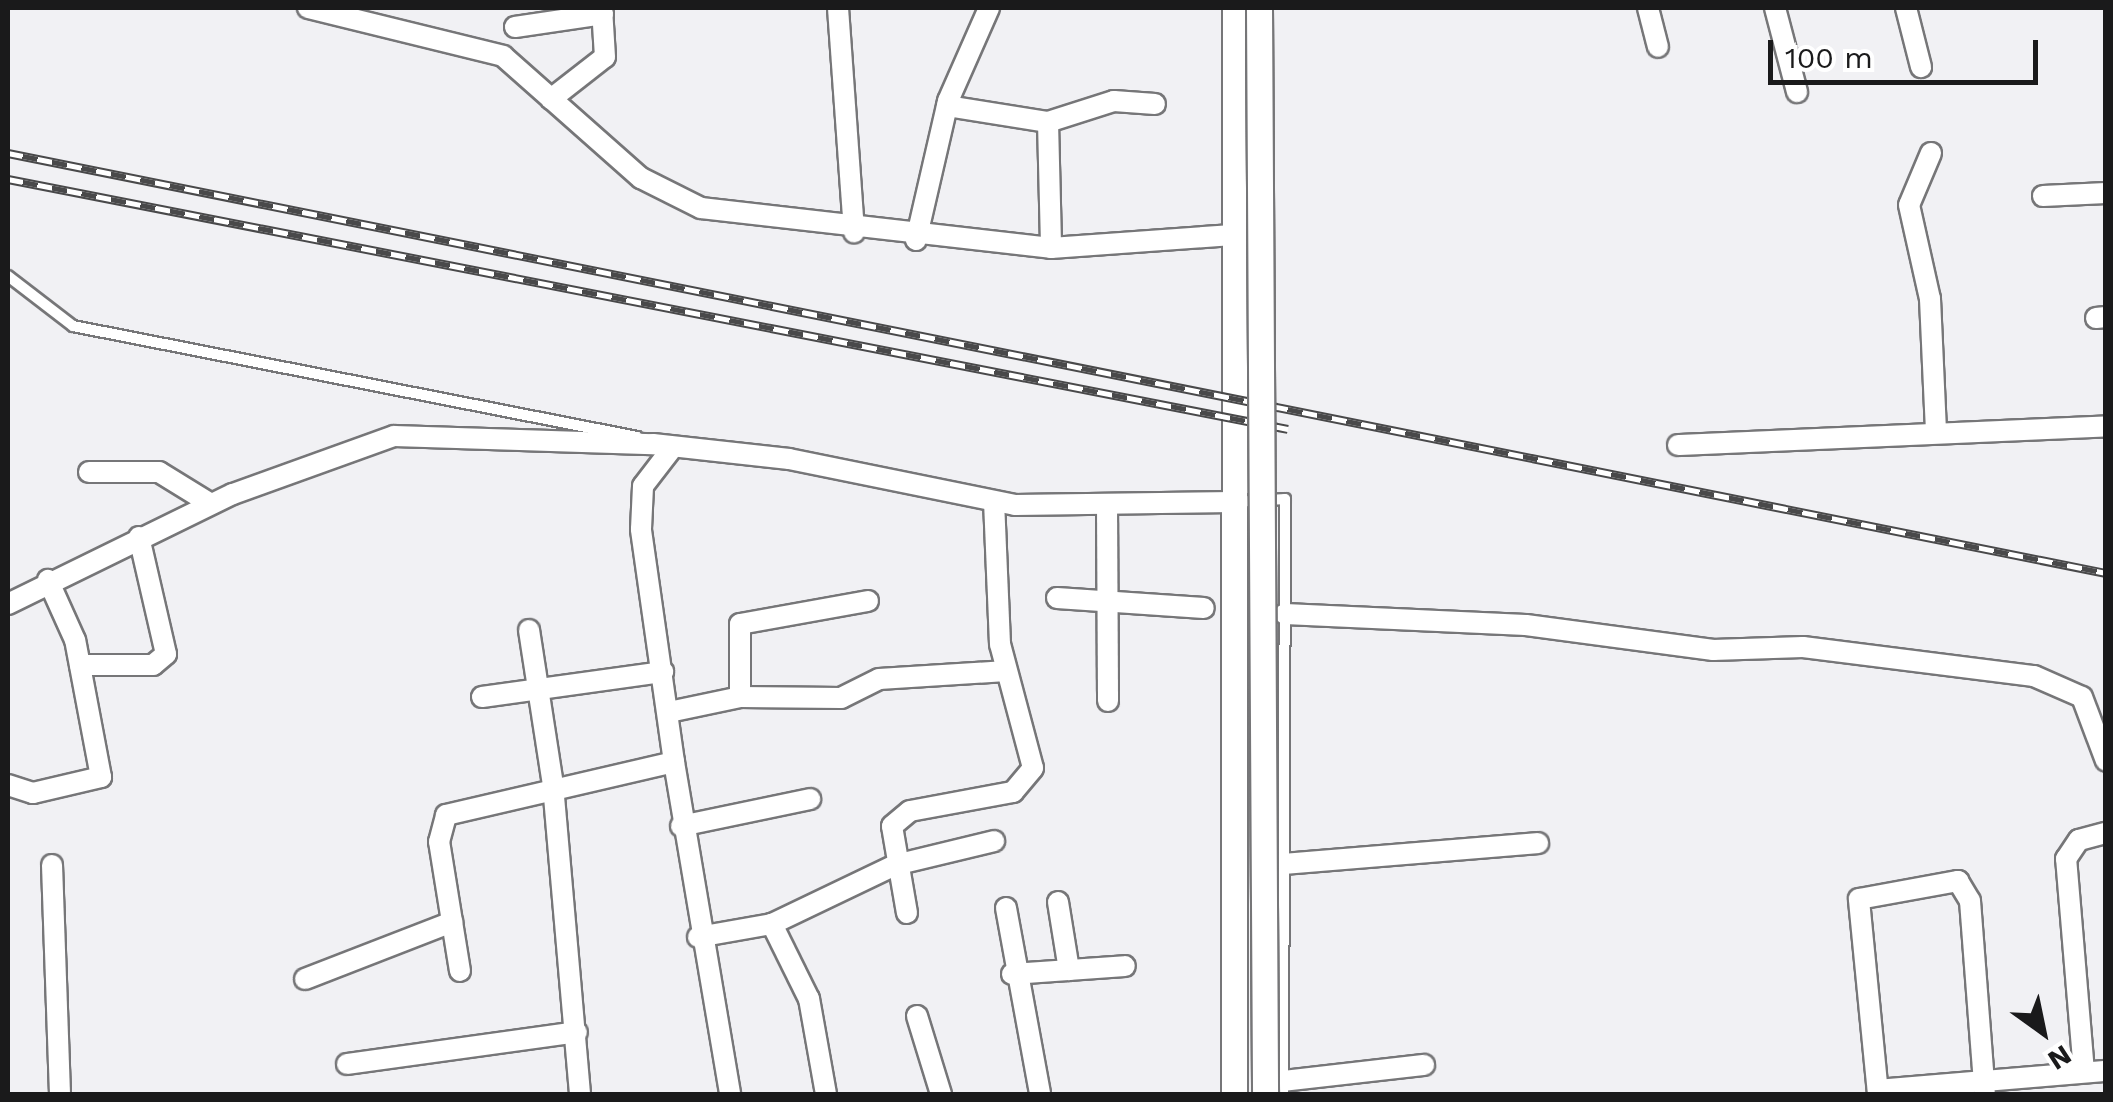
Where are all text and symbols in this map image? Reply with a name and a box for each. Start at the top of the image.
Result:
scale bar [1773,20,2043,82]
text: 100 m [1785,40,1873,75]
north arrow [1993,982,2093,1082]
text: N [2042,1038,2077,1077]

